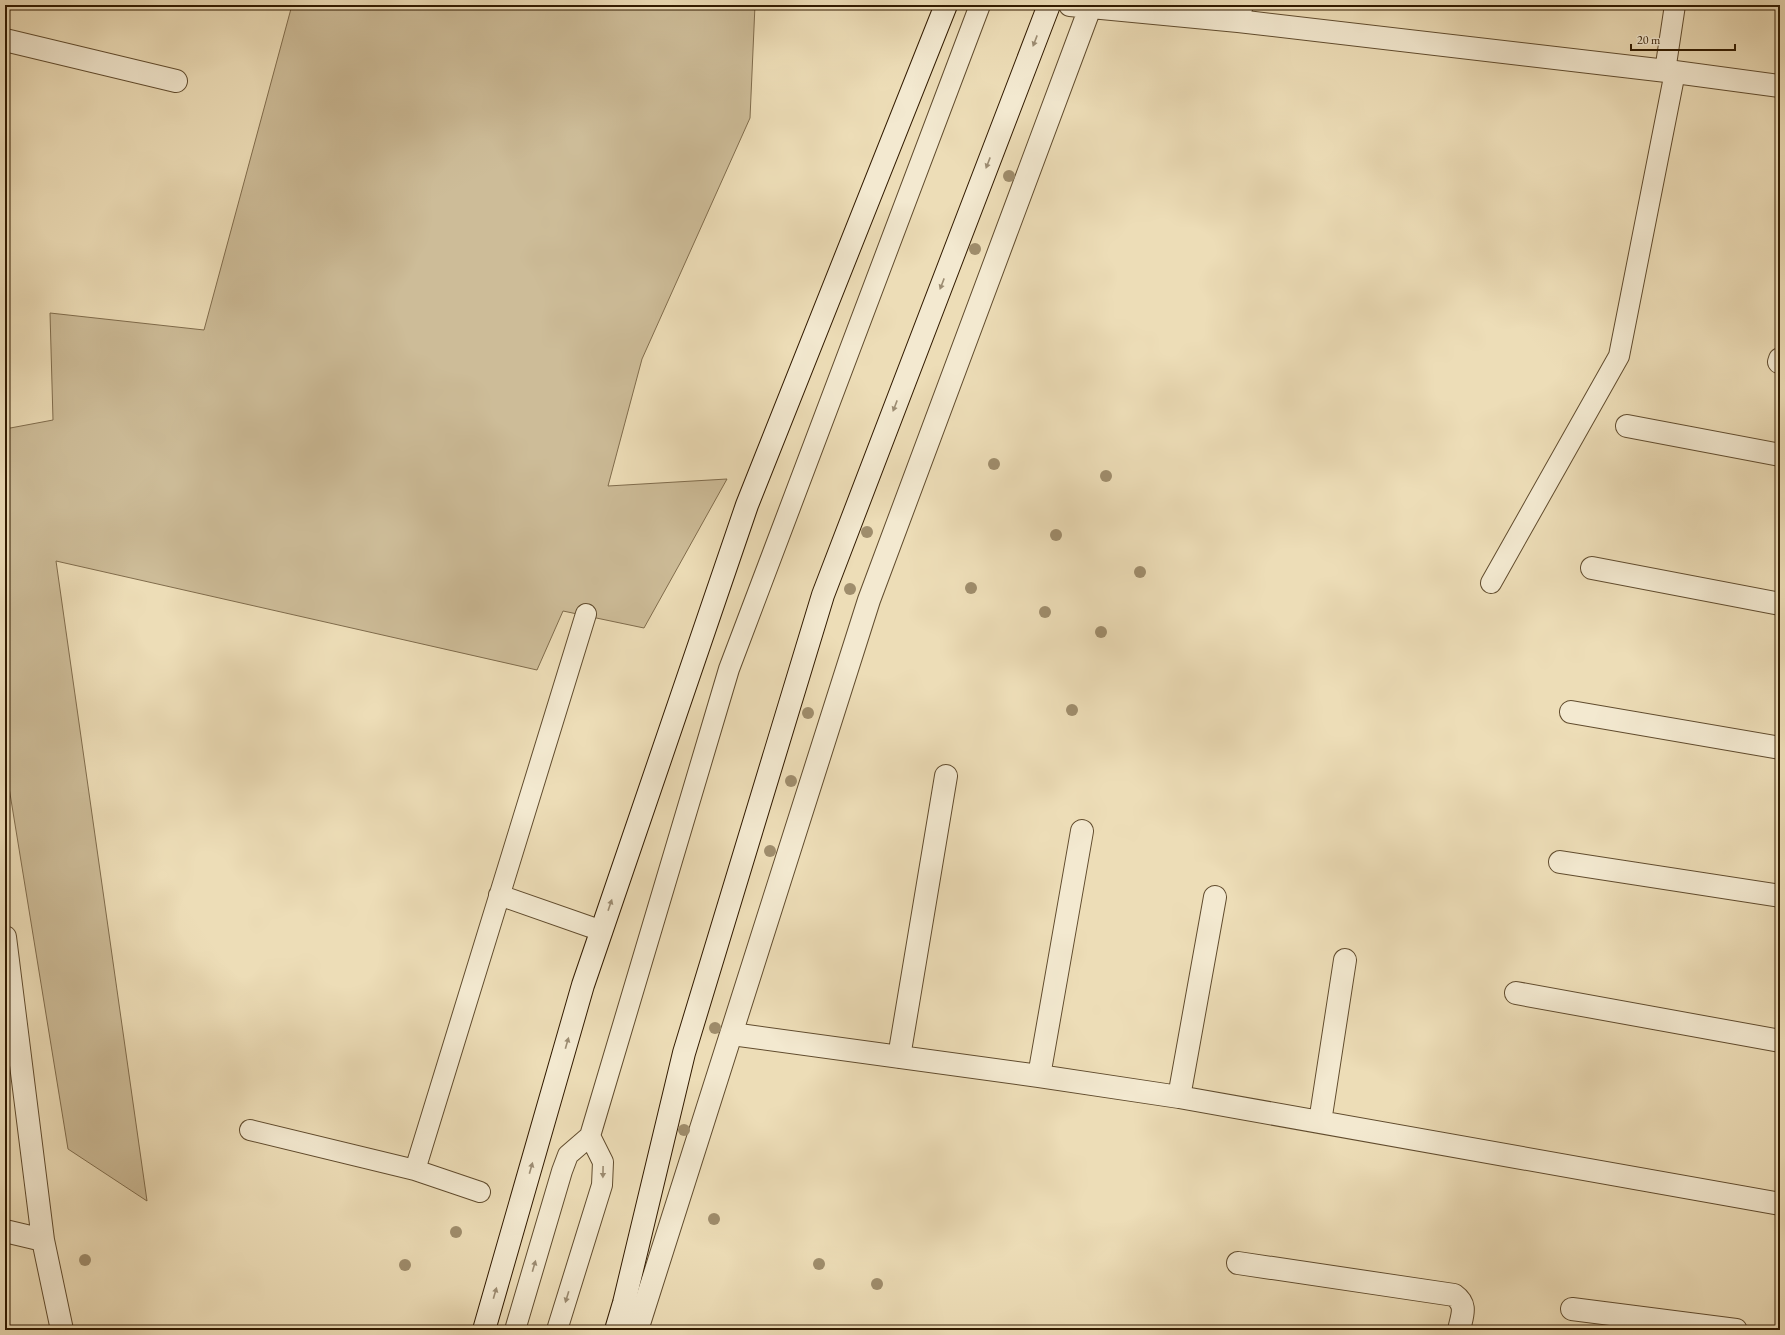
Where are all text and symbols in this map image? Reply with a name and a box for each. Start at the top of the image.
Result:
scale bar [1631,26,1735,52]
text: 20 m [1637,32,1661,48]
one-way arrow [1031,36,1037,48]
one-way arrow [985,157,991,169]
one-way arrow [938,279,944,291]
one-way arrow [892,400,898,412]
one-way arrow [608,899,614,911]
one-way arrow [564,1036,570,1048]
one-way arrow [528,1161,534,1173]
one-way arrow [599,1166,606,1178]
one-way arrow [531,1259,537,1271]
one-way arrow [492,1286,498,1298]
one-way arrow [564,1291,570,1303]

